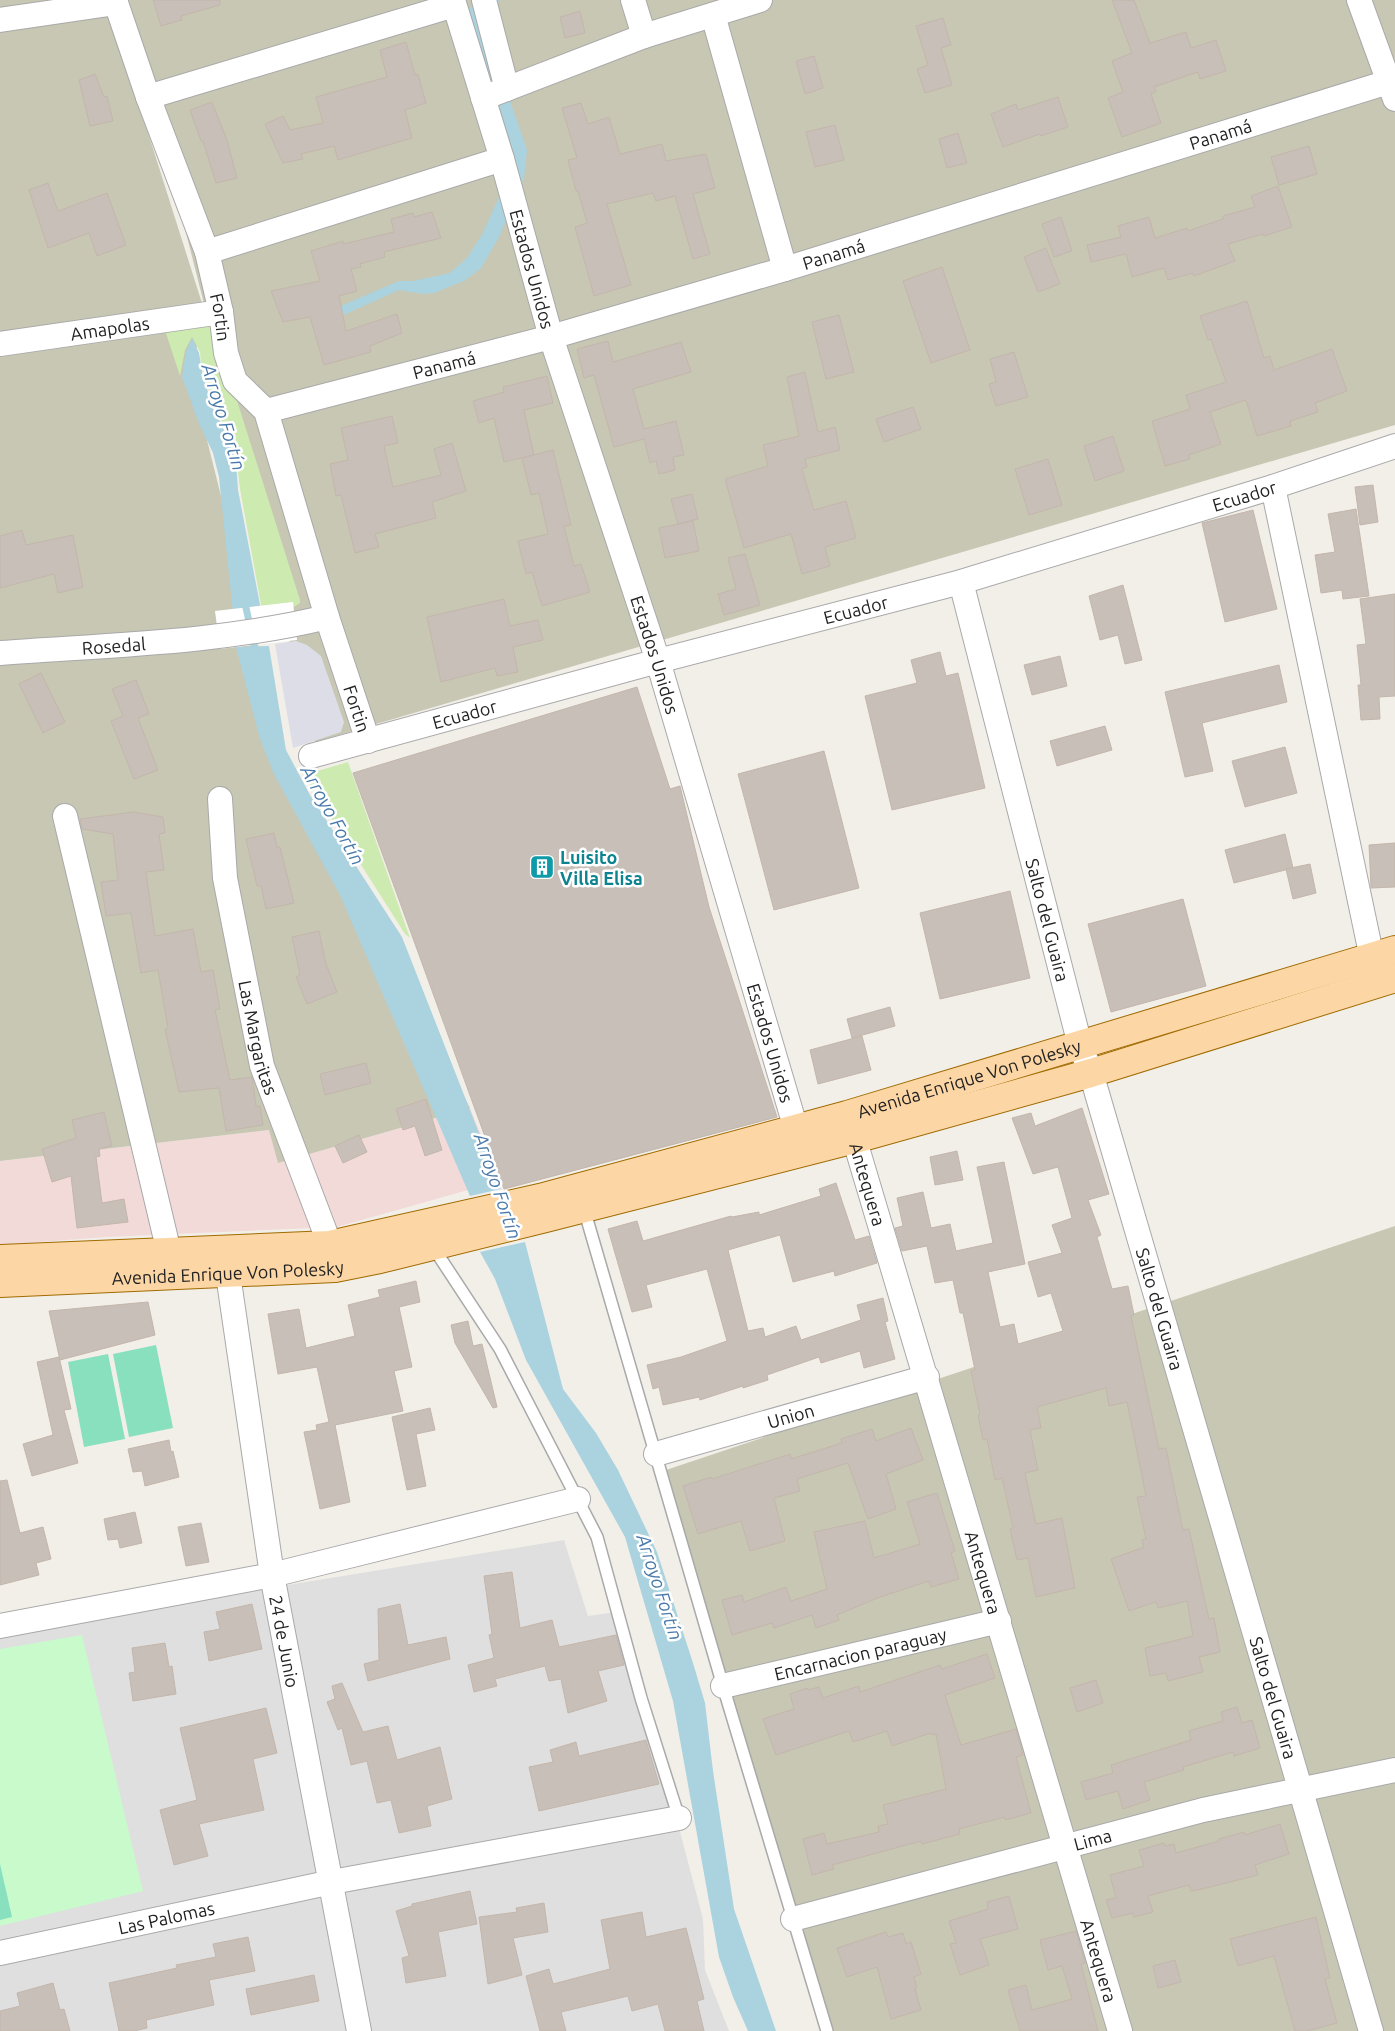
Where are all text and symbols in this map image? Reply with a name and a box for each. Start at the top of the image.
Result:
street label: Panamá [1187,115,1254,153]
street label: Estados Unidos [506,207,558,331]
street label: Panamá [800,235,867,273]
street label: Fortin [207,291,234,342]
street label: Amapolas [69,312,151,344]
street label: Panamá [410,347,478,383]
water label: Arroyo Fortín [197,360,251,473]
street label: Ecuador [1210,477,1279,515]
street label: Ecuador [821,591,890,627]
street label: Estados Unidos [627,593,683,716]
street label: Rosedal [81,633,147,658]
street label: Fortin [340,682,374,735]
street label: Ecuador [430,696,499,732]
water label: Arroyo Fortín [296,761,369,869]
place label: Luisito Villa Elisa [560,847,643,888]
building icon: Luisito Villa Elisa [529,854,555,880]
street label: Salto del Guaira [1022,856,1073,984]
street label: Las Margaritas [235,978,282,1098]
street label: Estados Unidos [744,981,798,1105]
street label: Avenida Enrique Von Polesky [855,1035,1083,1121]
water label: Arroyo Fortín [469,1129,526,1242]
street label: Antequera [846,1140,890,1228]
street label: Salto del Guaira [1133,1246,1187,1372]
street label: Avenida Enrique Von Polesky [111,1256,346,1288]
street label: Union [765,1400,816,1432]
street label: Antequera [962,1528,1005,1616]
water label: Arroyo Fortín [632,1530,688,1643]
street label: 24 de Junio [266,1594,303,1689]
street label: Encarnacion paraguay [772,1624,949,1684]
street label: Salto del Guaira [1246,1634,1301,1761]
street label: Lima [1071,1825,1114,1854]
street label: Las Palomas [116,1897,217,1937]
street label: Antequera [1077,1917,1121,2005]

